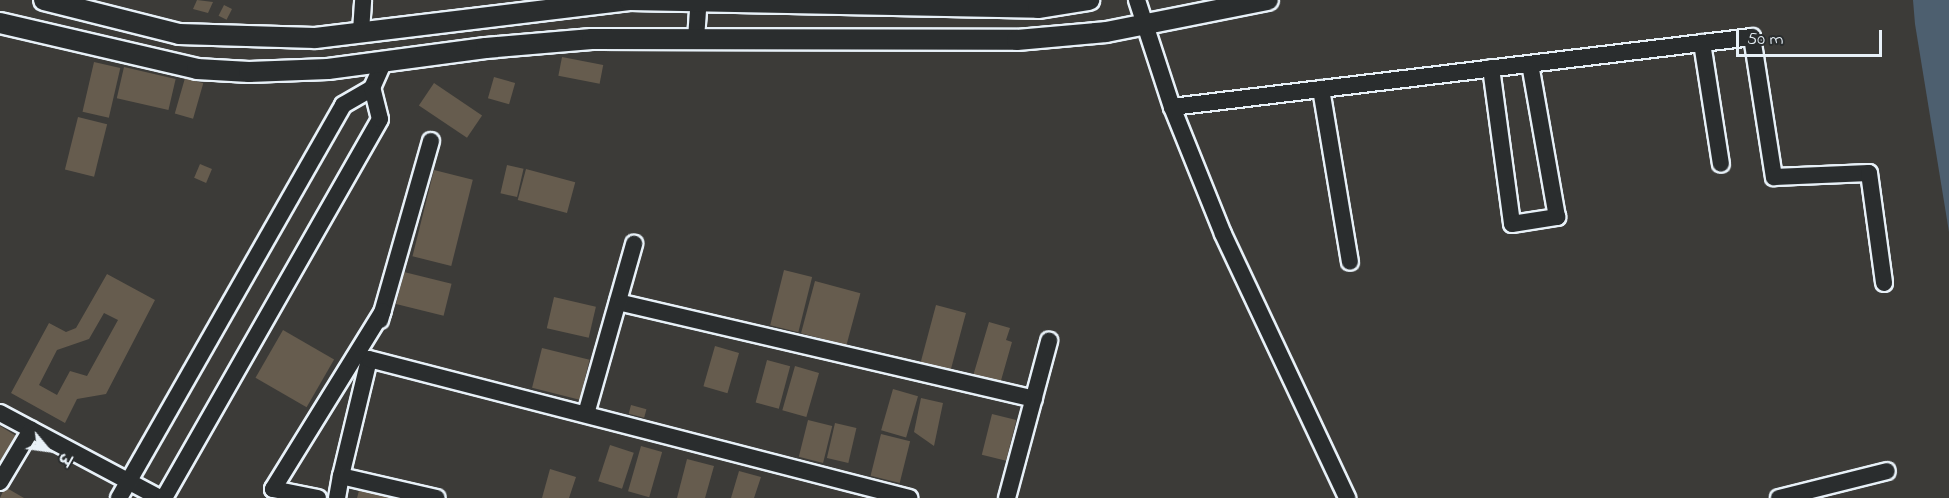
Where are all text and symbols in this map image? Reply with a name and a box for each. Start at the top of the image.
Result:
scale bar [1739,18,1884,56]
text: 50 m [1747,27,1784,53]
north arrow [18,420,78,480]
text: उ [51,448,77,469]

